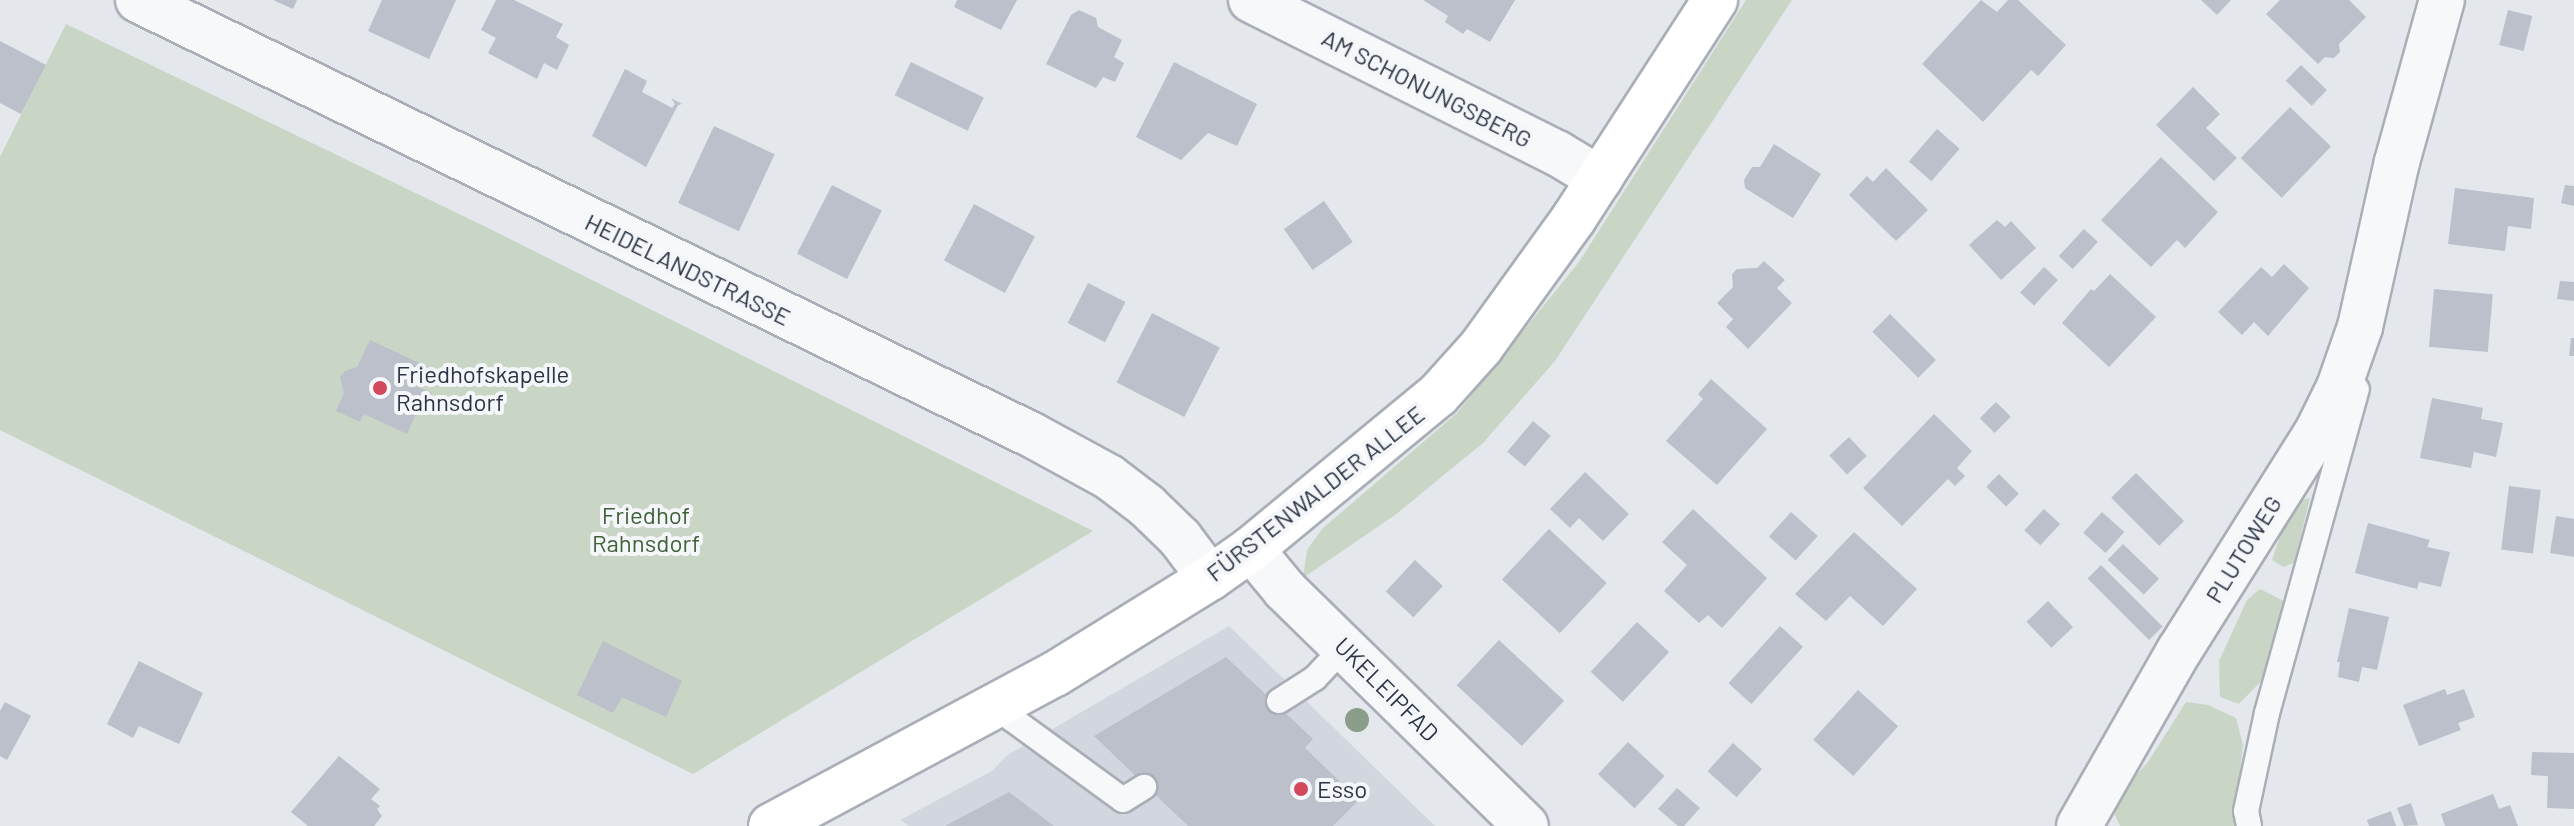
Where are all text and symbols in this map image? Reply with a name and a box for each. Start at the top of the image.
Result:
street label: AM SCHONUNGSBERG [1317,23,1537,153]
street label: HEIDELANDSTRASSE [581,207,795,331]
place label: Friedhofskapelle Rahnsdorf [396,360,569,416]
marker: Friedhofskapelle Rahnsdorf [371,379,389,397]
street label: FÜRSTENWALDER ALLEE [1200,399,1430,587]
street label: PLUTOWEG [2199,490,2287,608]
park label: Friedhof Rahnsdorf [592,501,700,557]
street label: UKELEIPFAD [1329,631,1445,747]
place label: Esso [1317,775,1367,803]
marker: Esso [1292,780,1310,798]

